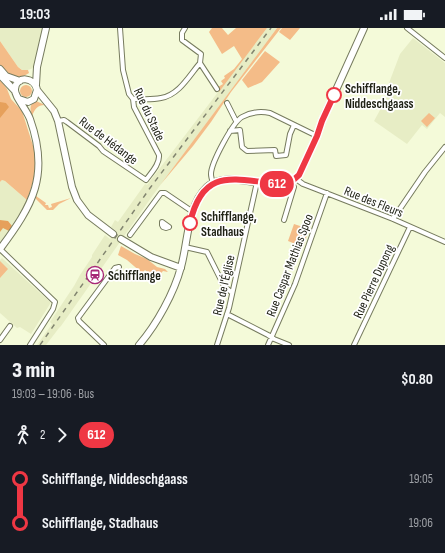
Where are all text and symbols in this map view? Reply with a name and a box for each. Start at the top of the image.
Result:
text: 19:03 [20,5,50,24]
place label: Schifflange, Niddeschgaass [345,81,414,112]
street label: Rue du Stade [130,85,168,144]
marker: Schifflange, Niddeschgaass [326,87,342,103]
street label: Rue de Hédange [76,113,141,168]
line badge: 612 [254,171,300,197]
text: 612 [268,175,286,192]
street label: Rue des Fleurs [342,183,406,221]
place label: Schifflange, Stadhaus [201,209,257,240]
street label: Rue Caspar Mathias Spoo [263,212,317,319]
marker: Schifflange, Stadhaus [182,215,198,231]
street label: Rue Pierre Dupong [350,242,398,321]
street label: Rue de l'Église [209,253,239,317]
station icon: Schifflange [85,265,105,285]
place label: Schifflange [108,268,161,284]
text: 3 min [12,357,55,384]
text: $0.80 [401,370,433,389]
text: 19:03 – 19:06 · Bus [12,386,94,402]
icon: walk [12,424,34,446]
icon: forward [51,424,73,446]
text: 612 [87,426,106,443]
text: 2 [40,427,45,443]
text: Schifflange, Niddeschgaass [42,470,188,489]
text: 19:05 [409,471,433,487]
text: Schifflange, Stadhaus [42,514,158,533]
text: 19:06 [409,515,433,531]

